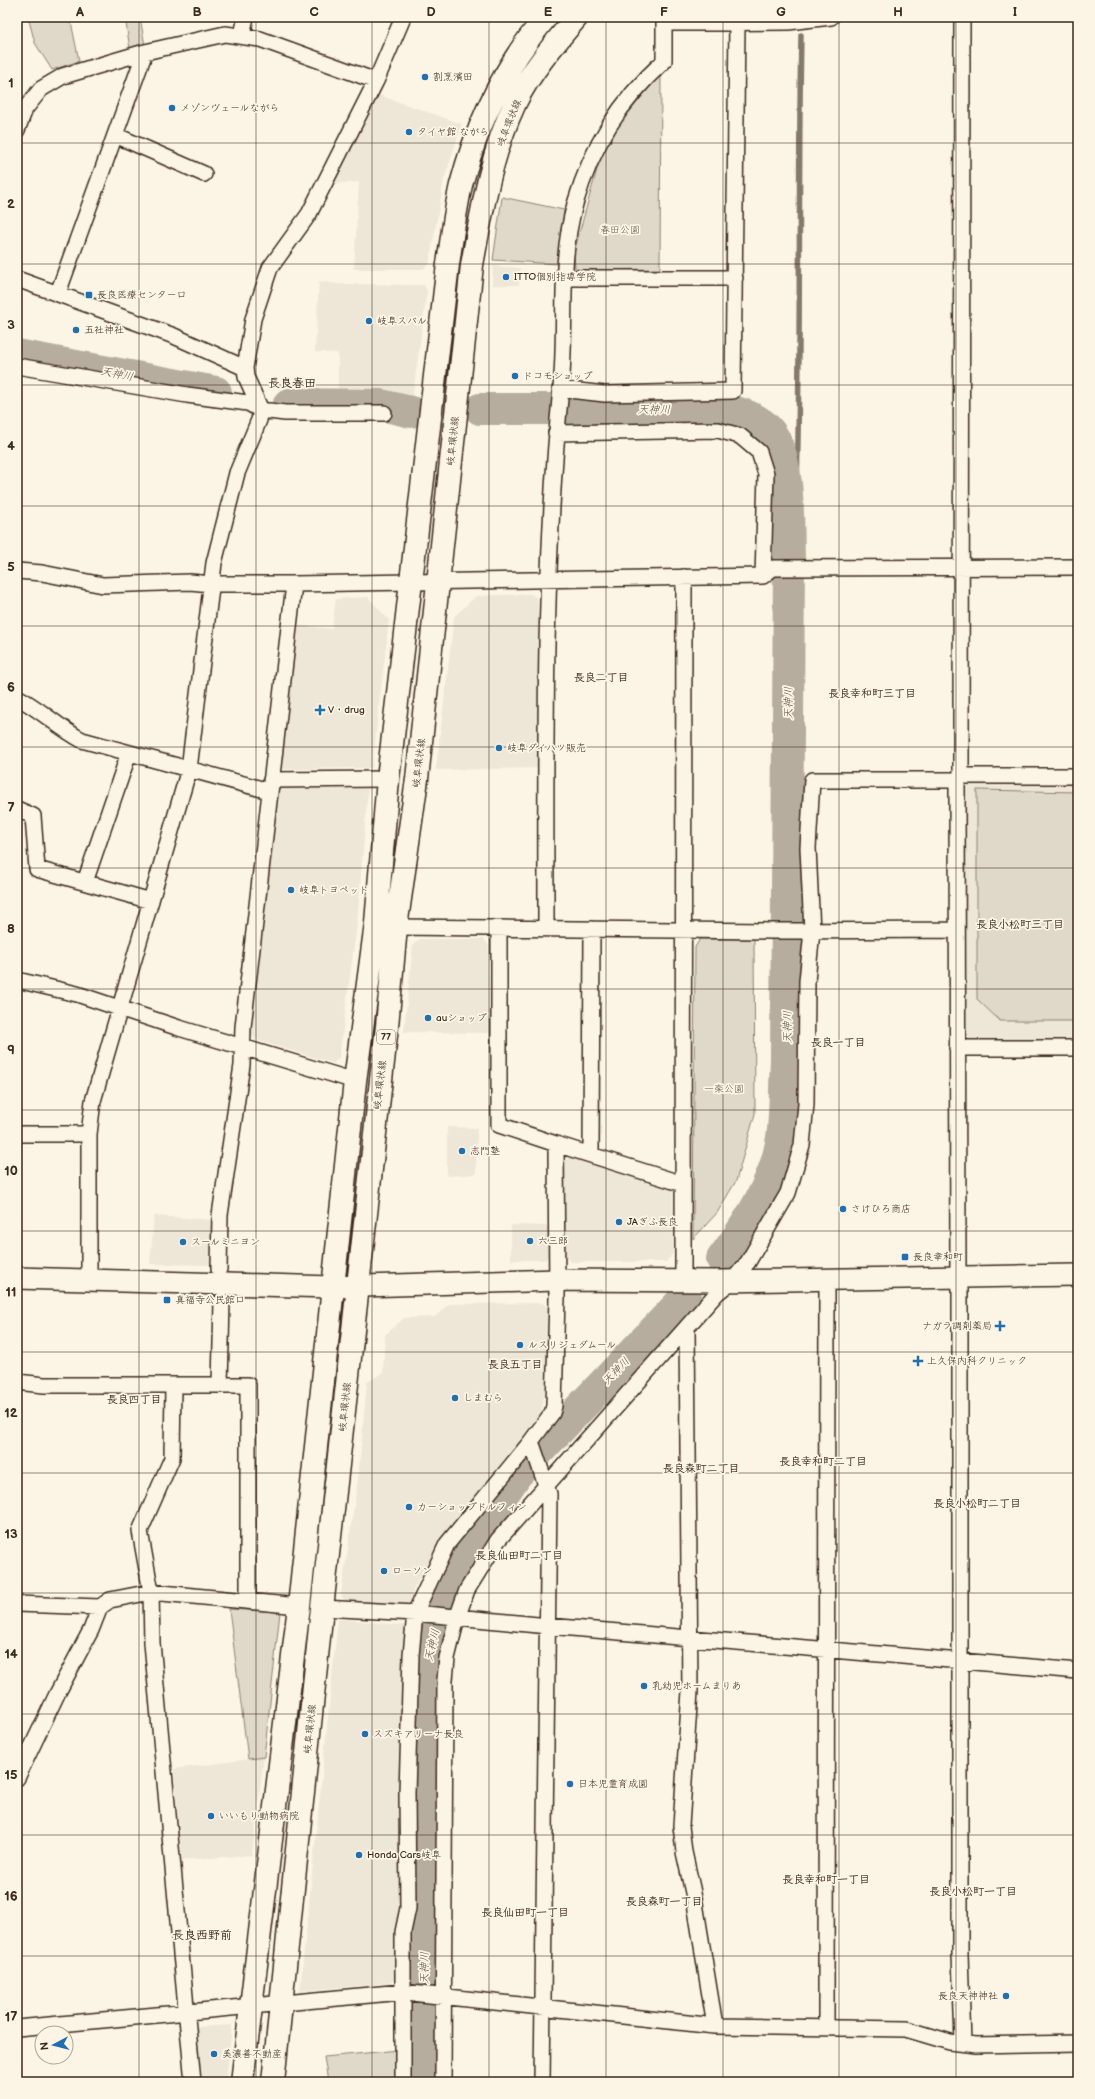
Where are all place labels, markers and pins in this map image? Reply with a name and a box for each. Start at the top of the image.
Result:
place label: 割烹濱田 [433,71,473,83]
marker: 割烹濱田 [420,72,430,82]
place label: メゾンヴェールながら [180,102,279,114]
marker: メゾンヴェールながら [167,103,177,113]
place label: タイヤ館 ながら [417,126,489,138]
marker: タイヤ館 ながら [404,127,414,137]
place label: ITTO個別指導学院 [514,271,596,283]
marker: ITTO個別指導学院 [501,272,511,282]
place label: 長良医療センター口 [97,289,187,301]
marker: 長良医療センター口 [84,290,94,300]
place label: 岐阜スバル [377,315,427,327]
marker: 岐阜スバル [364,316,374,326]
place label: 五社神社 [84,324,124,336]
marker: 五社神社 [71,325,81,335]
place label: ドコモショップ [523,370,593,382]
marker: ドコモショップ [510,371,520,381]
place label: V・drug [328,704,365,716]
marker: V・drug [315,705,325,715]
place label: 岐阜ダイハツ販売 [507,742,586,754]
marker: 岐阜ダイハツ販売 [494,743,504,753]
place label: 岐阜トヨペット [299,884,369,896]
marker: 岐阜トヨペット [286,885,296,895]
place label: auショップ [436,1012,487,1024]
marker: auショップ [423,1013,433,1023]
place label: 志門塾 [470,1145,500,1157]
marker: 志門塾 [457,1146,467,1156]
place label: さけひろ商店 [851,1203,911,1215]
marker: さけひろ商店 [838,1204,848,1214]
place label: JAぎふ長良 [627,1216,678,1228]
marker: JAぎふ長良 [614,1217,624,1227]
place label: 六三郎 [538,1235,568,1247]
place label: スールミニヨン [191,1236,260,1248]
marker: 六三郎 [525,1236,535,1246]
marker: スールミニヨン [178,1237,188,1247]
place label: 長良幸和町 [913,1251,963,1263]
marker: 長良幸和町 [900,1252,910,1262]
place label: 真福寺公民館口 [175,1294,245,1306]
marker: 真福寺公民館口 [162,1295,172,1305]
place label: ナガラ調剤薬局 [922,1320,992,1332]
marker: ナガラ調剤薬局 [995,1321,1005,1331]
place label: ルスリジェダムール [528,1339,616,1351]
marker: ルスリジェダムール [515,1340,525,1350]
marker: 上久保内科クリニック [912,1355,924,1367]
place label: 上久保内科クリニック [927,1355,1027,1367]
place label: しまむら [463,1392,503,1404]
marker: しまむら [450,1393,460,1403]
place label: カーショップドルフィン [417,1501,527,1513]
marker: カーショップドルフィン [404,1502,414,1512]
place label: ローソン [392,1565,432,1577]
marker: ローソン [379,1566,389,1576]
place label: 乳幼児ホームまりあ [652,1680,742,1692]
marker: 乳幼児ホームまりあ [639,1681,649,1691]
place label: スズキアリーナ長良 [373,1728,463,1740]
marker: スズキアリーナ長良 [360,1729,370,1739]
place label: 日本児童育成園 [578,1778,648,1790]
marker: 日本児童育成園 [565,1779,575,1789]
place label: いいもり動物病院 [219,1810,299,1822]
marker: いいもり動物病院 [206,1811,216,1821]
place label: Honda Cars岐阜 [367,1849,441,1861]
marker: Honda Cars岐阜 [354,1850,364,1860]
place label: 長良天神神社 [938,1990,998,2002]
marker: 長良天神神社 [1001,1991,1011,2001]
place label: 美濃善不動産 [222,2048,282,2060]
marker: 美濃善不動産 [209,2049,219,2059]

